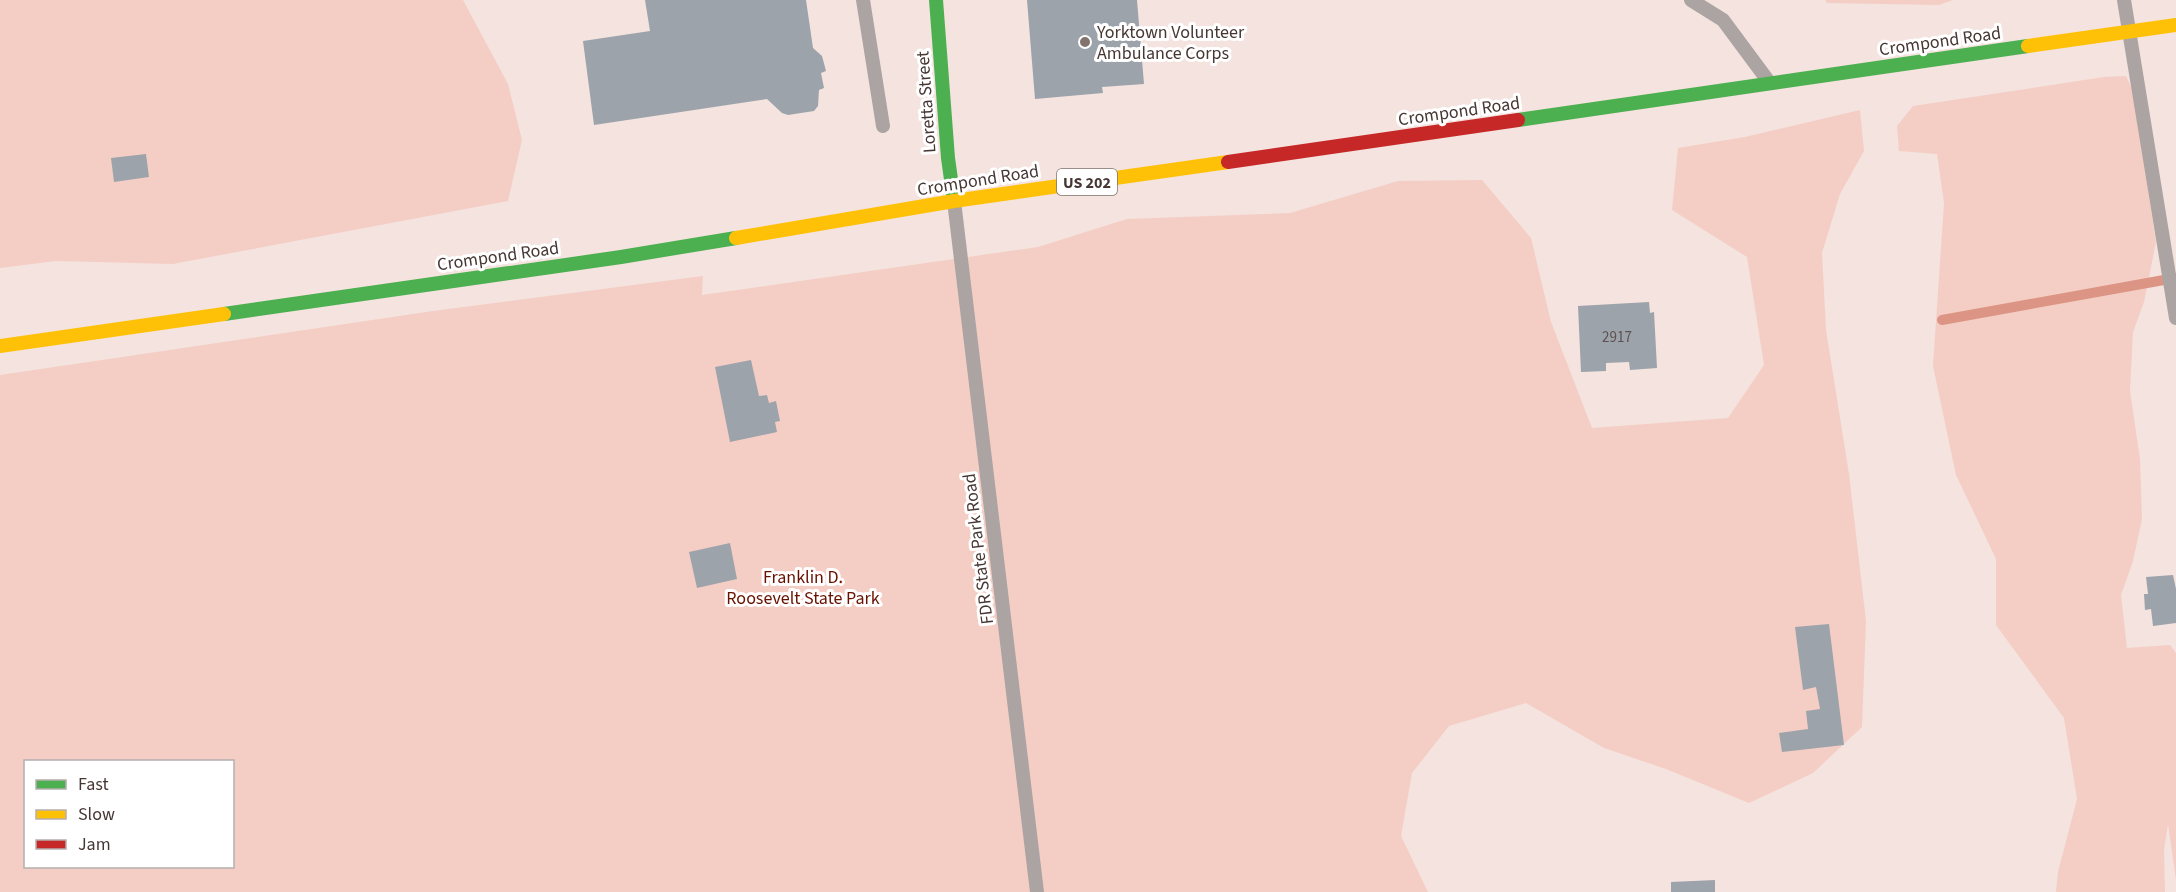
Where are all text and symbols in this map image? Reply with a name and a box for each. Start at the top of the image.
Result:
place label: Yorktown Volunteer Ambulance Corps [1096,20,1245,66]
street label: Crompond Road [1878,21,2003,62]
marker: Yorktown Volunteer Ambulance Corps [1078,35,1092,49]
street label: Loretta Street [910,50,943,154]
street label: Crompond Road [1397,91,1522,132]
street label: Crompond Road [915,159,1041,202]
road number: US 202 [1057,169,1117,195]
street label: Crompond Road [436,236,561,277]
house number: 2917 [1602,327,1632,348]
street label: FDR State Park Road [957,472,1000,626]
park label: Franklin D. Roosevelt State Park [726,565,880,611]
legend [24,760,234,868]
text: Fast [78,772,109,797]
text: Slow [78,802,115,827]
text: Jam [78,832,111,857]

